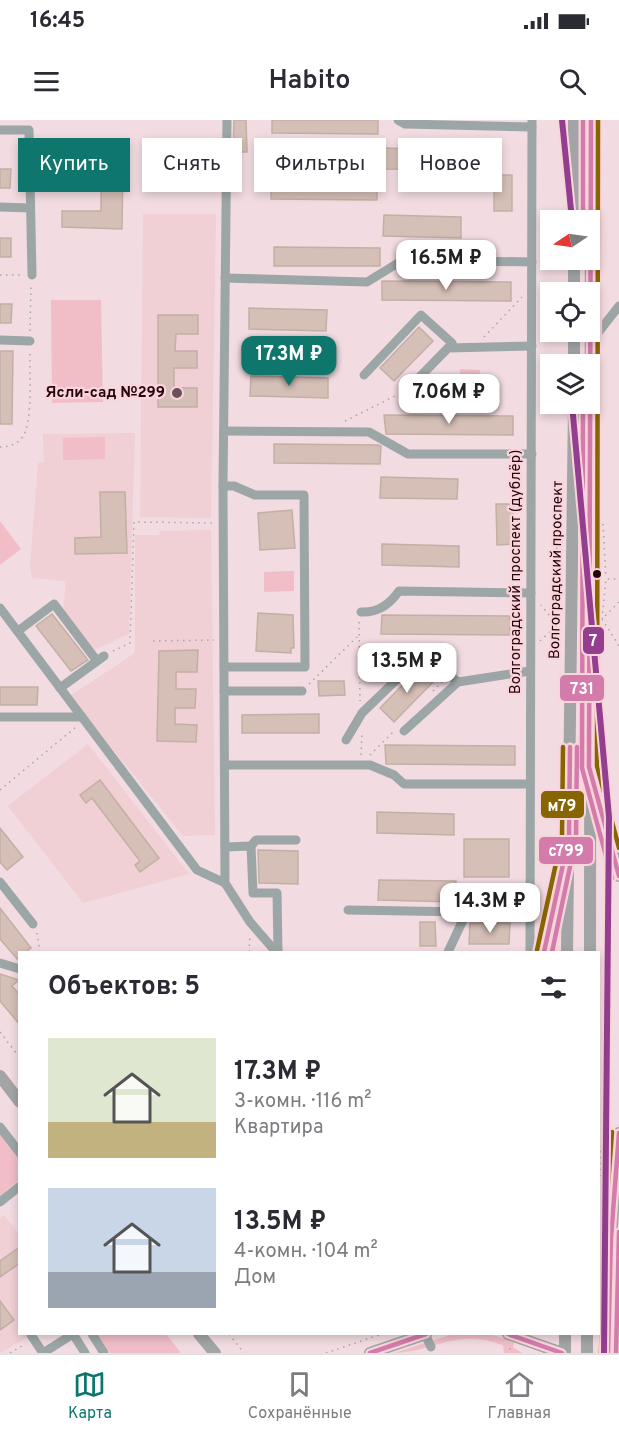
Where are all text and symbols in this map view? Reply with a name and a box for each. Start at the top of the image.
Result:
text: 16:45 [30,8,85,35]
text: Habito [268,64,351,98]
icon: menu [30,65,63,98]
icon: search [556,65,589,98]
chip: Купить [18,138,130,192]
chip: Снять [142,138,242,192]
chip: Фильтры [254,138,386,192]
chip: Новое [398,138,502,192]
north arrow [540,210,600,270]
map controls [540,210,600,414]
pin: 16.5M ₽ [391,240,501,291]
text: 16.5M ₽ [410,246,482,272]
button: locate [540,282,600,342]
pin: 17.3M ₽ [234,336,344,387]
text: 17.3M ₽ [255,342,323,368]
button: layers [540,354,600,414]
pin: 7.06M ₽ [394,374,504,425]
text: 7.06M ₽ [413,380,485,406]
place label: Ясли-сад №299 [45,384,165,403]
marker: Ясли-сад №299 [170,386,184,400]
street label: Волгоградский проспект (дублёр) [507,450,526,694]
street label: Волгоградский проспект [546,480,568,659]
unlabelled marker [591,568,603,580]
line badge: 7 [582,626,605,655]
text: 7 [589,632,597,652]
pin: 13.5M ₽ [352,643,462,694]
text: 13.5M ₽ [372,649,442,675]
line badge: 731 [559,674,605,702]
text: 731 [570,680,594,700]
line badge: м79 [540,790,585,819]
text: м79 [548,797,576,817]
line badge: с799 [538,836,594,865]
text: с799 [548,842,584,862]
pin: 14.3M ₽ [435,883,545,934]
text: 14.3M ₽ [454,889,526,915]
text: Объектов: 5 [48,971,200,1004]
icon: filters [537,971,570,1004]
text: 17.3M ₽ [234,1056,321,1089]
icon: home [96,1062,168,1134]
text: 3-комн. · 116 m² [234,1089,371,1115]
text: Квартира [234,1115,323,1141]
text: 13.5M ₽ [234,1206,326,1239]
icon: home [96,1212,168,1284]
text: 4-комн. · 104 m² [234,1239,378,1265]
text: Дом [234,1265,276,1291]
tab: Карта [68,1368,112,1424]
tab: Сохранённые [248,1368,352,1424]
tab: Главная [488,1368,551,1424]

